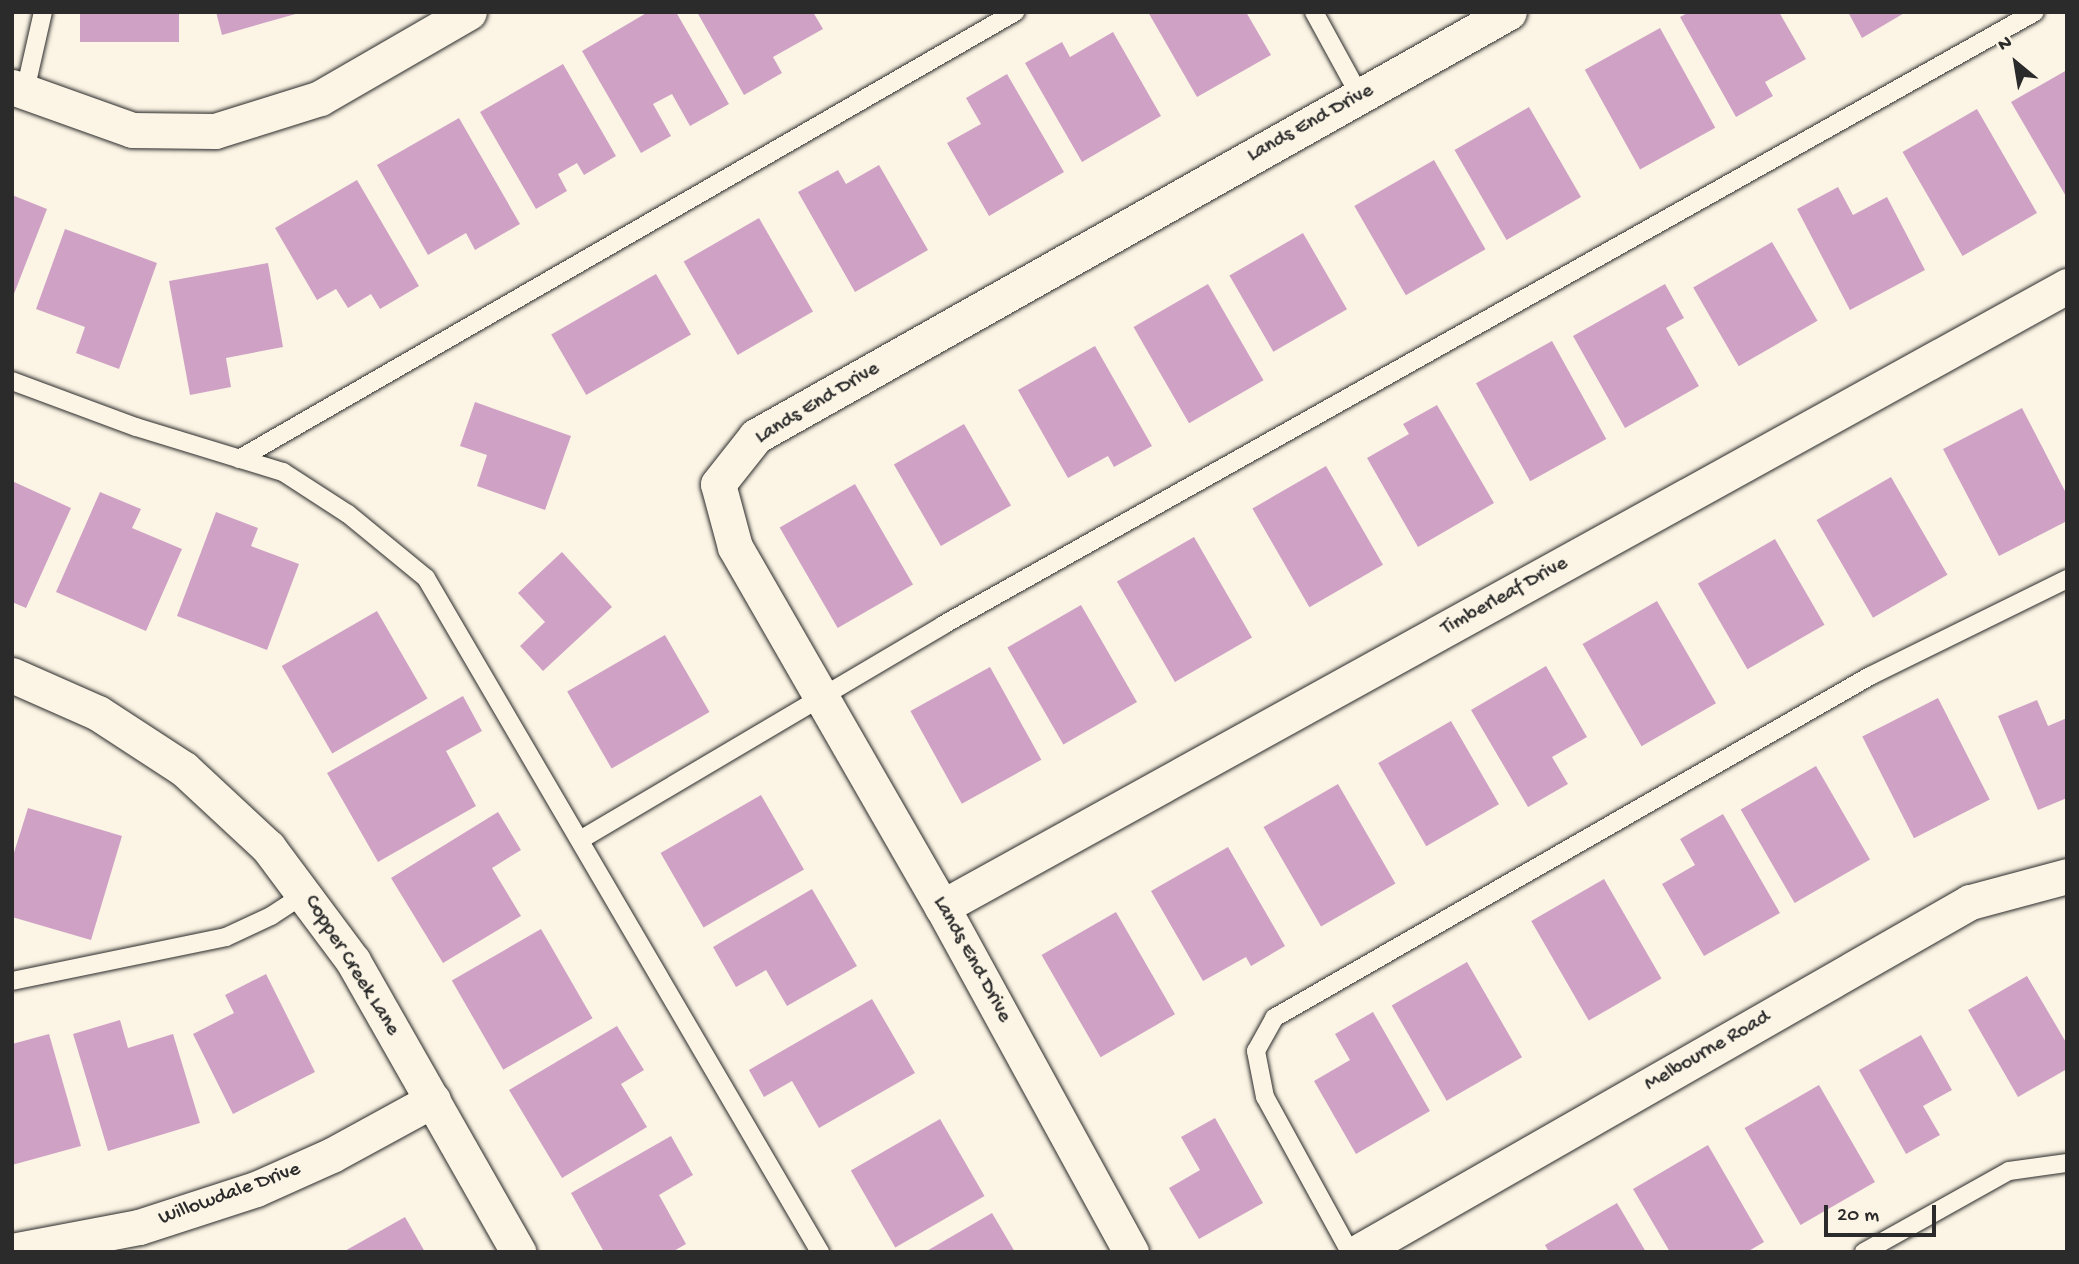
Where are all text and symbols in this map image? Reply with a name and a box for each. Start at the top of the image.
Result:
north arrow [1981,28,2051,98]
text: N [1994,31,2016,57]
street label: Lands End Drive [1243,79,1379,169]
street label: Lands End Drive [751,357,885,451]
street label: Timberleaf Drive [1437,552,1573,642]
street label: Copper Creek Lane [298,891,404,1041]
street label: Lands End Drive [926,892,1016,1028]
street label: Melbourne Road [1641,1006,1775,1098]
street label: Willowdale Drive [156,1158,304,1232]
scale bar [1827,1190,1939,1234]
text: 20 m [1837,1204,1879,1229]

